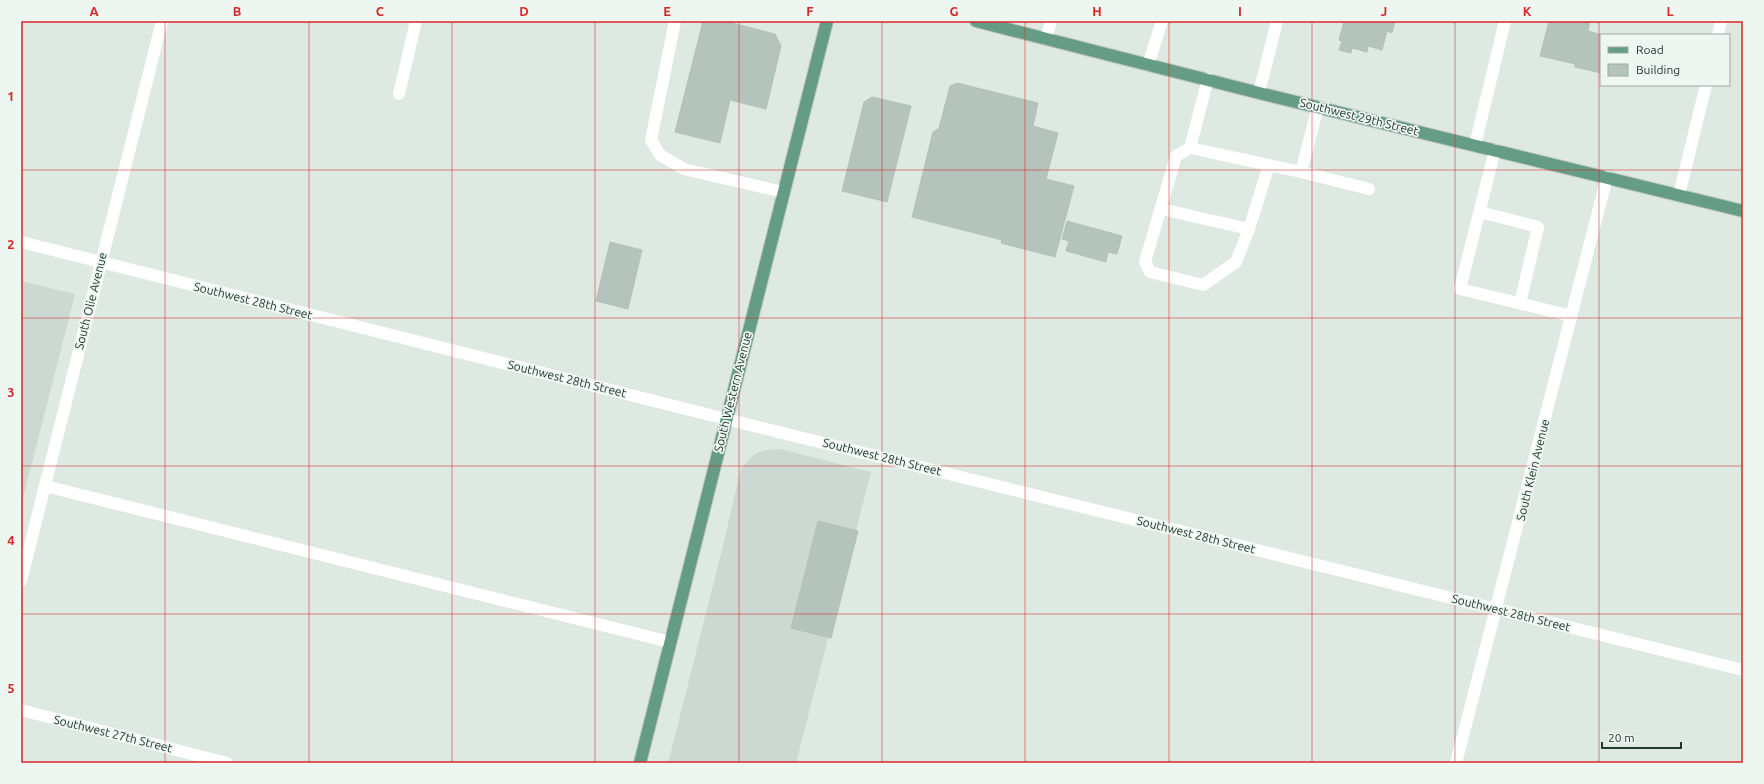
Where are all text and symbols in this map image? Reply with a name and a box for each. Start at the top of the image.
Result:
text: A [89,4,99,18]
text: B [233,4,242,18]
text: C [376,4,385,18]
text: D [519,4,529,18]
text: E [663,4,671,18]
text: F [806,4,814,18]
text: G [950,4,959,18]
text: H [1092,4,1102,18]
text: I [1238,4,1242,18]
text: J [1381,4,1387,18]
text: K [1523,4,1532,18]
text: L [1666,4,1674,18]
legend [1600,34,1730,86]
text: Road [1636,43,1664,56]
text: Building [1636,63,1680,76]
text: 1 [7,89,15,103]
street label: Southwest 29th Street [1299,95,1420,138]
text: 2 [7,237,15,251]
street label: South Olie Avenue [72,251,109,351]
street label: Southwest 28th Street [193,279,314,322]
street label: South Western Avenue [711,331,754,453]
street label: Southwest 28th Street [507,357,628,400]
text: 3 [7,385,15,399]
street label: South Klein Avenue [1514,418,1551,522]
street label: Southwest 28th Street [822,435,943,478]
street label: Southwest 28th Street [1136,513,1257,556]
text: 4 [7,533,15,547]
street label: Southwest 28th Street [1451,591,1572,634]
text: 5 [7,681,15,695]
street label: Southwest 27th Street [53,712,174,755]
scale bar [1602,724,1681,750]
text: 20 m [1608,731,1635,744]

